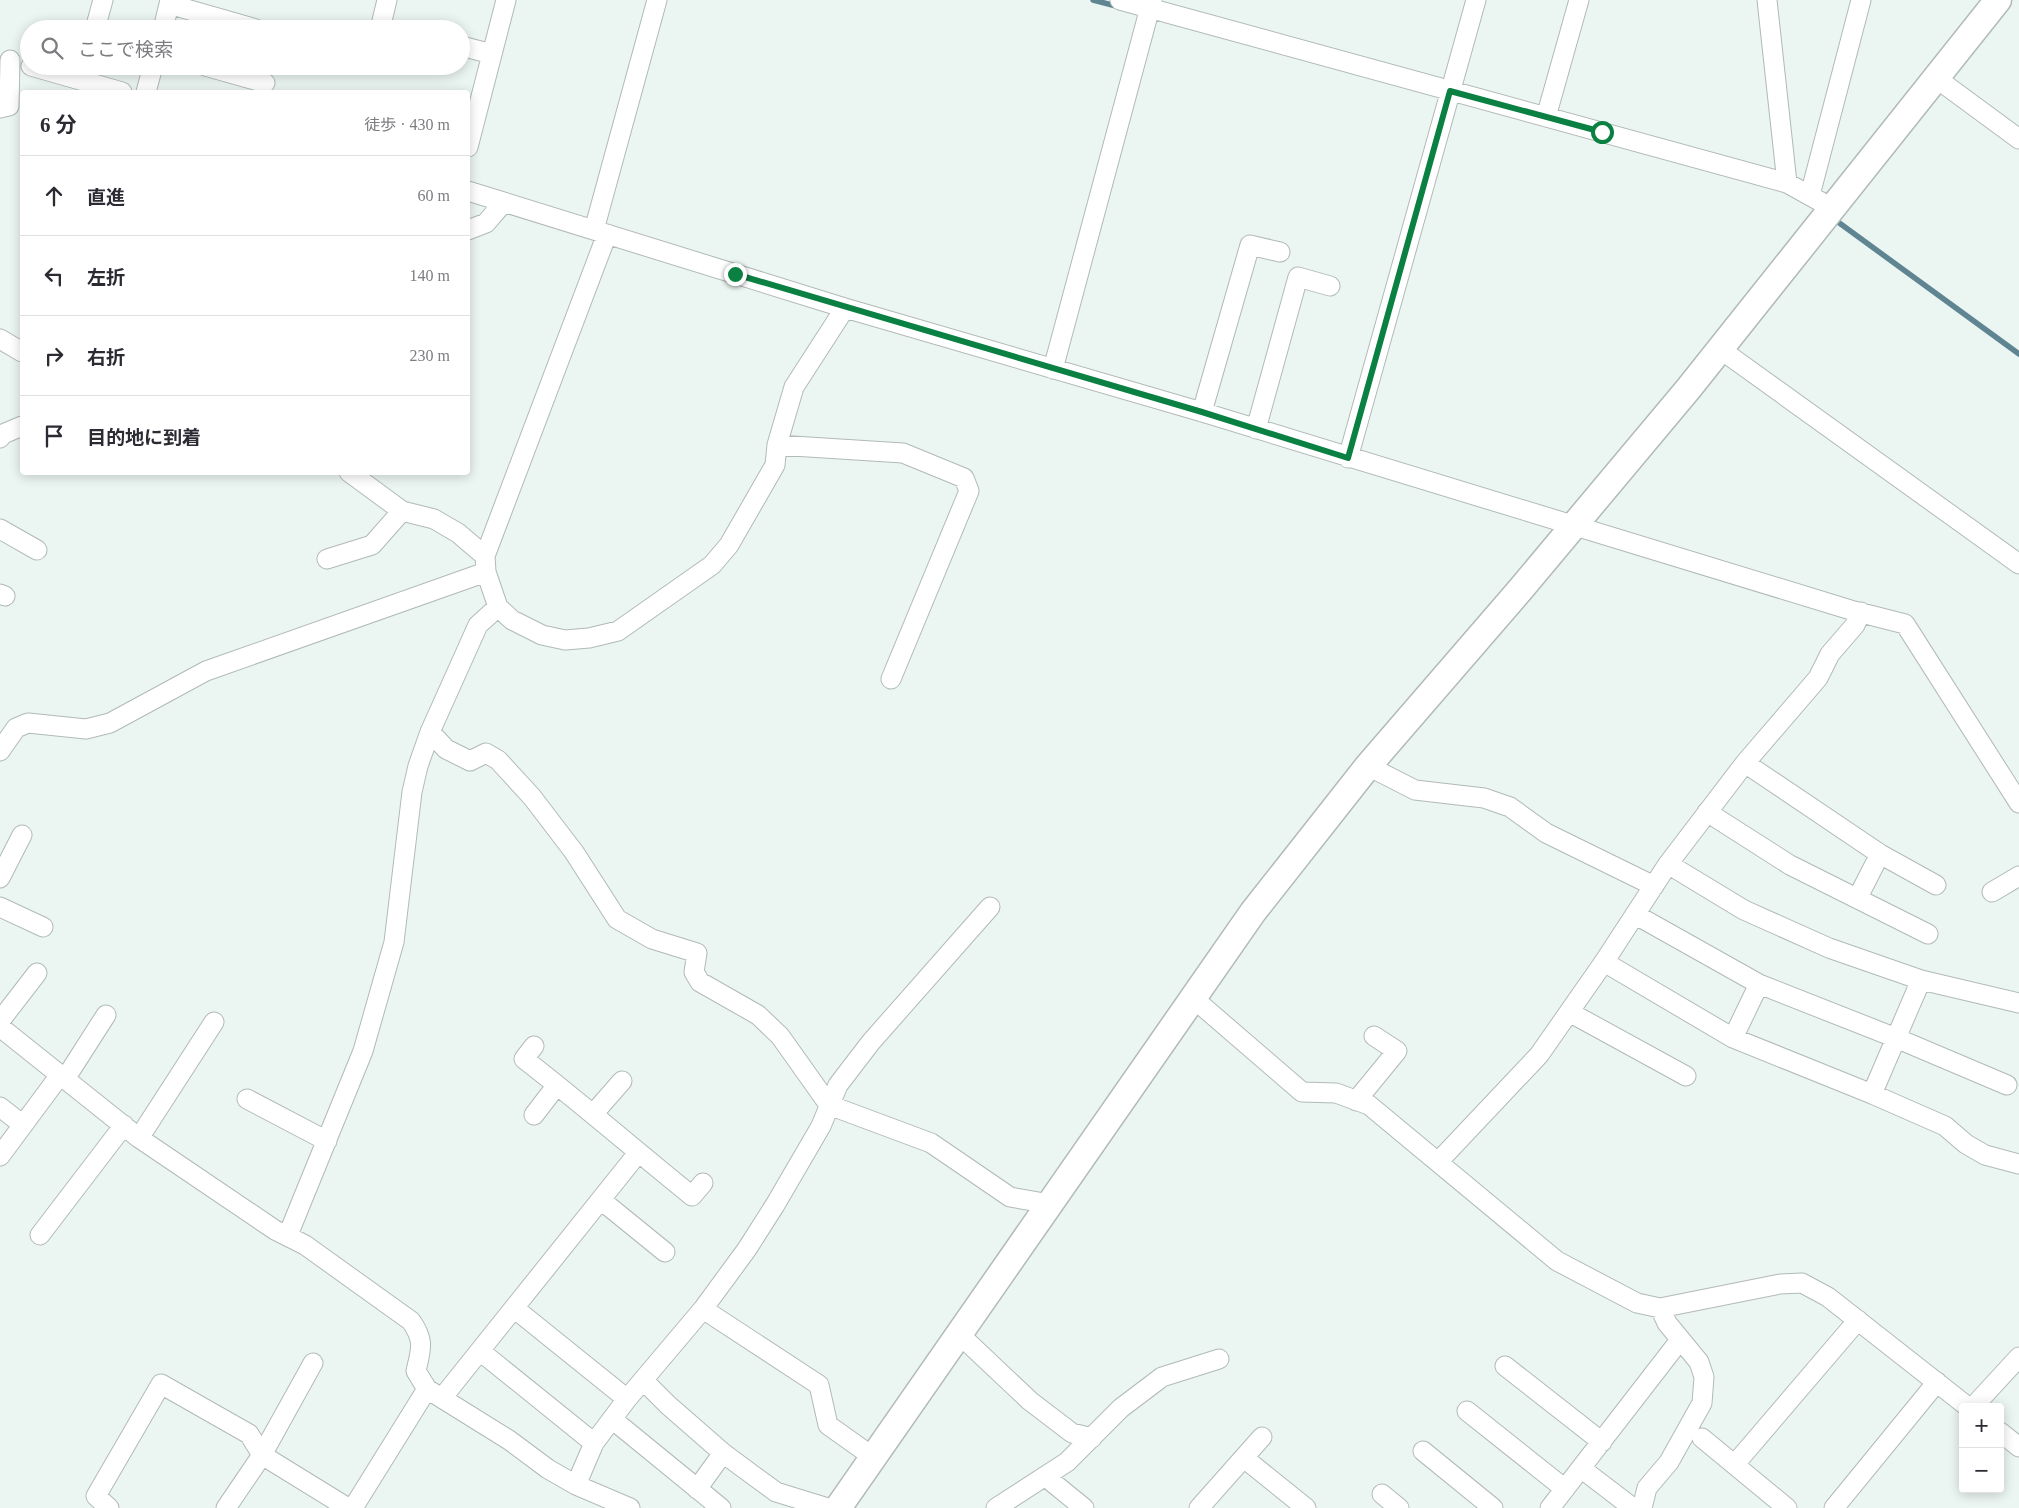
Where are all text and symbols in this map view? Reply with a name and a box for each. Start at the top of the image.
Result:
search box [20,20,470,75]
icon: search [38,34,66,62]
text: ここで検索 [78,39,173,60]
text: 6 分 [40,113,77,137]
text: 徒歩 · 430 m [364,116,450,133]
route start [1591,121,1614,144]
icon: ahead [40,182,68,210]
text: 直進 [87,187,125,208]
text: 60 m [418,187,450,204]
icon: left [40,262,68,290]
route end [724,263,747,286]
text: 左折 [87,267,125,288]
text: 140 m [410,267,450,284]
icon: right [40,342,68,370]
text: 右折 [87,347,125,368]
text: 230 m [410,347,450,364]
icon: arrive [40,422,68,450]
text: 目的地に到着 [87,427,201,448]
map controls [1959,1403,2004,1493]
button: + [1959,1403,2004,1448]
button: − [1959,1448,2004,1493]

